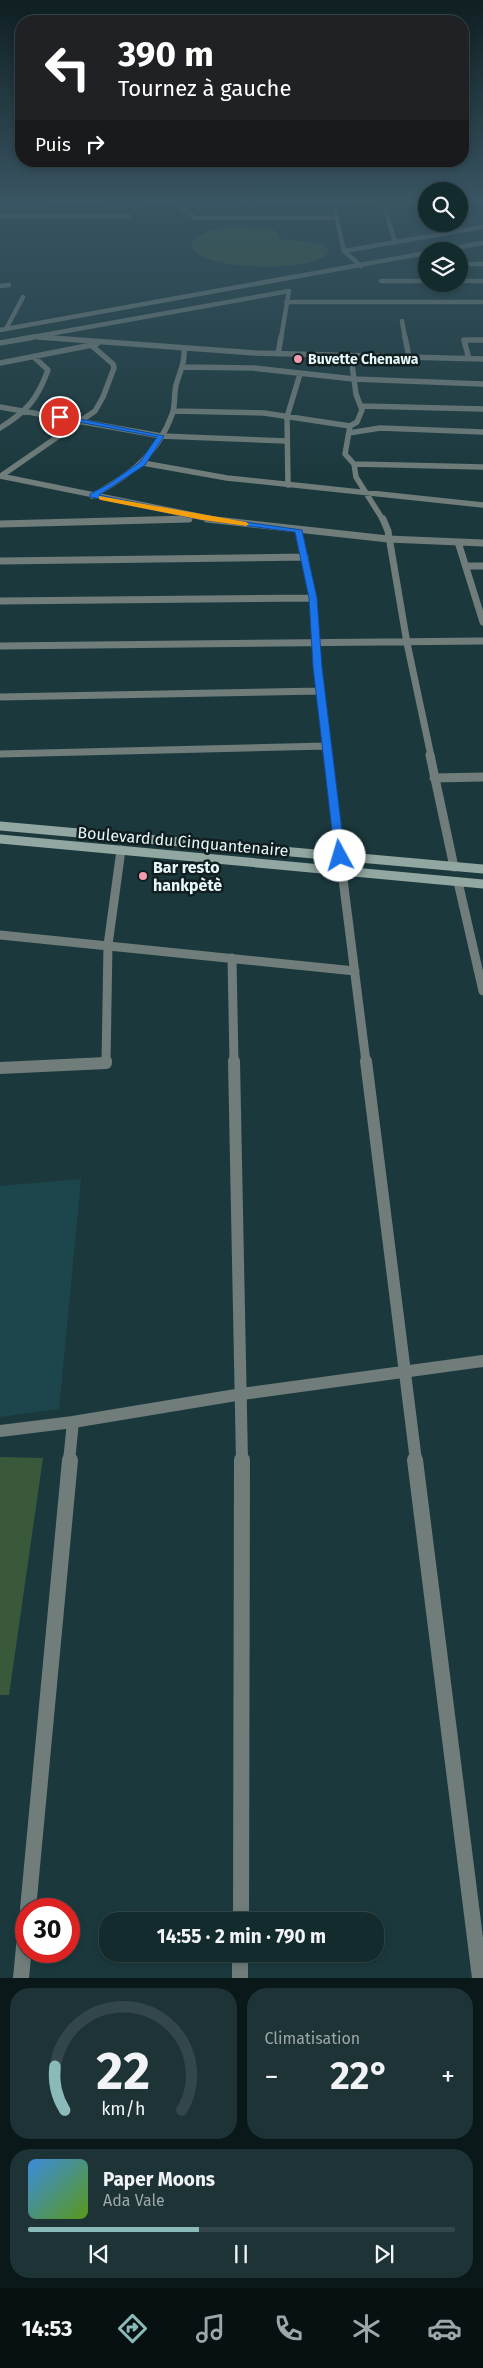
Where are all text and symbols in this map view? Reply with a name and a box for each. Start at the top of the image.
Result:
text: 390 m [118,33,214,75]
icon: left [35,35,100,100]
text: Tournez à gauche [118,75,291,102]
icon: right [81,130,109,158]
text: Puis [35,133,71,156]
map controls [418,182,468,292]
button: search [418,182,468,232]
button: layers [418,242,468,292]
place label: Buvette Chenawa [308,351,419,368]
marker: Buvette Chenawa [292,353,304,365]
pin [39,396,81,438]
icon: arrive [46,403,74,431]
street label: Boulevard du Cinquantenaire [77,823,289,860]
position arrow [313,829,365,881]
place label: Bar resto hankpètè [153,858,222,895]
marker: Bar resto hankpètè [137,870,149,882]
speed limit sign: 30 [15,1898,80,1963]
text: 14:55 · 2 min · 790 m [157,1925,326,1948]
text: Climatisation [265,2029,360,2048]
text: 22 [96,2040,150,2103]
text: 22° [330,2053,389,2099]
text: − [265,2060,279,2093]
text: + [441,2060,455,2093]
text: km/h [101,2098,145,2120]
text: Paper Moons [103,2168,215,2191]
text: Ada Vale [103,2191,165,2210]
icon: previous [85,2240,113,2268]
icon: pause [227,2240,255,2268]
icon: next [370,2240,398,2268]
icon: directions [115,2311,150,2346]
icon: music [193,2311,228,2346]
icon: phone [271,2311,306,2346]
icon: climate [349,2311,384,2346]
icon: car [427,2311,462,2346]
text: 14:53 [21,2315,73,2342]

